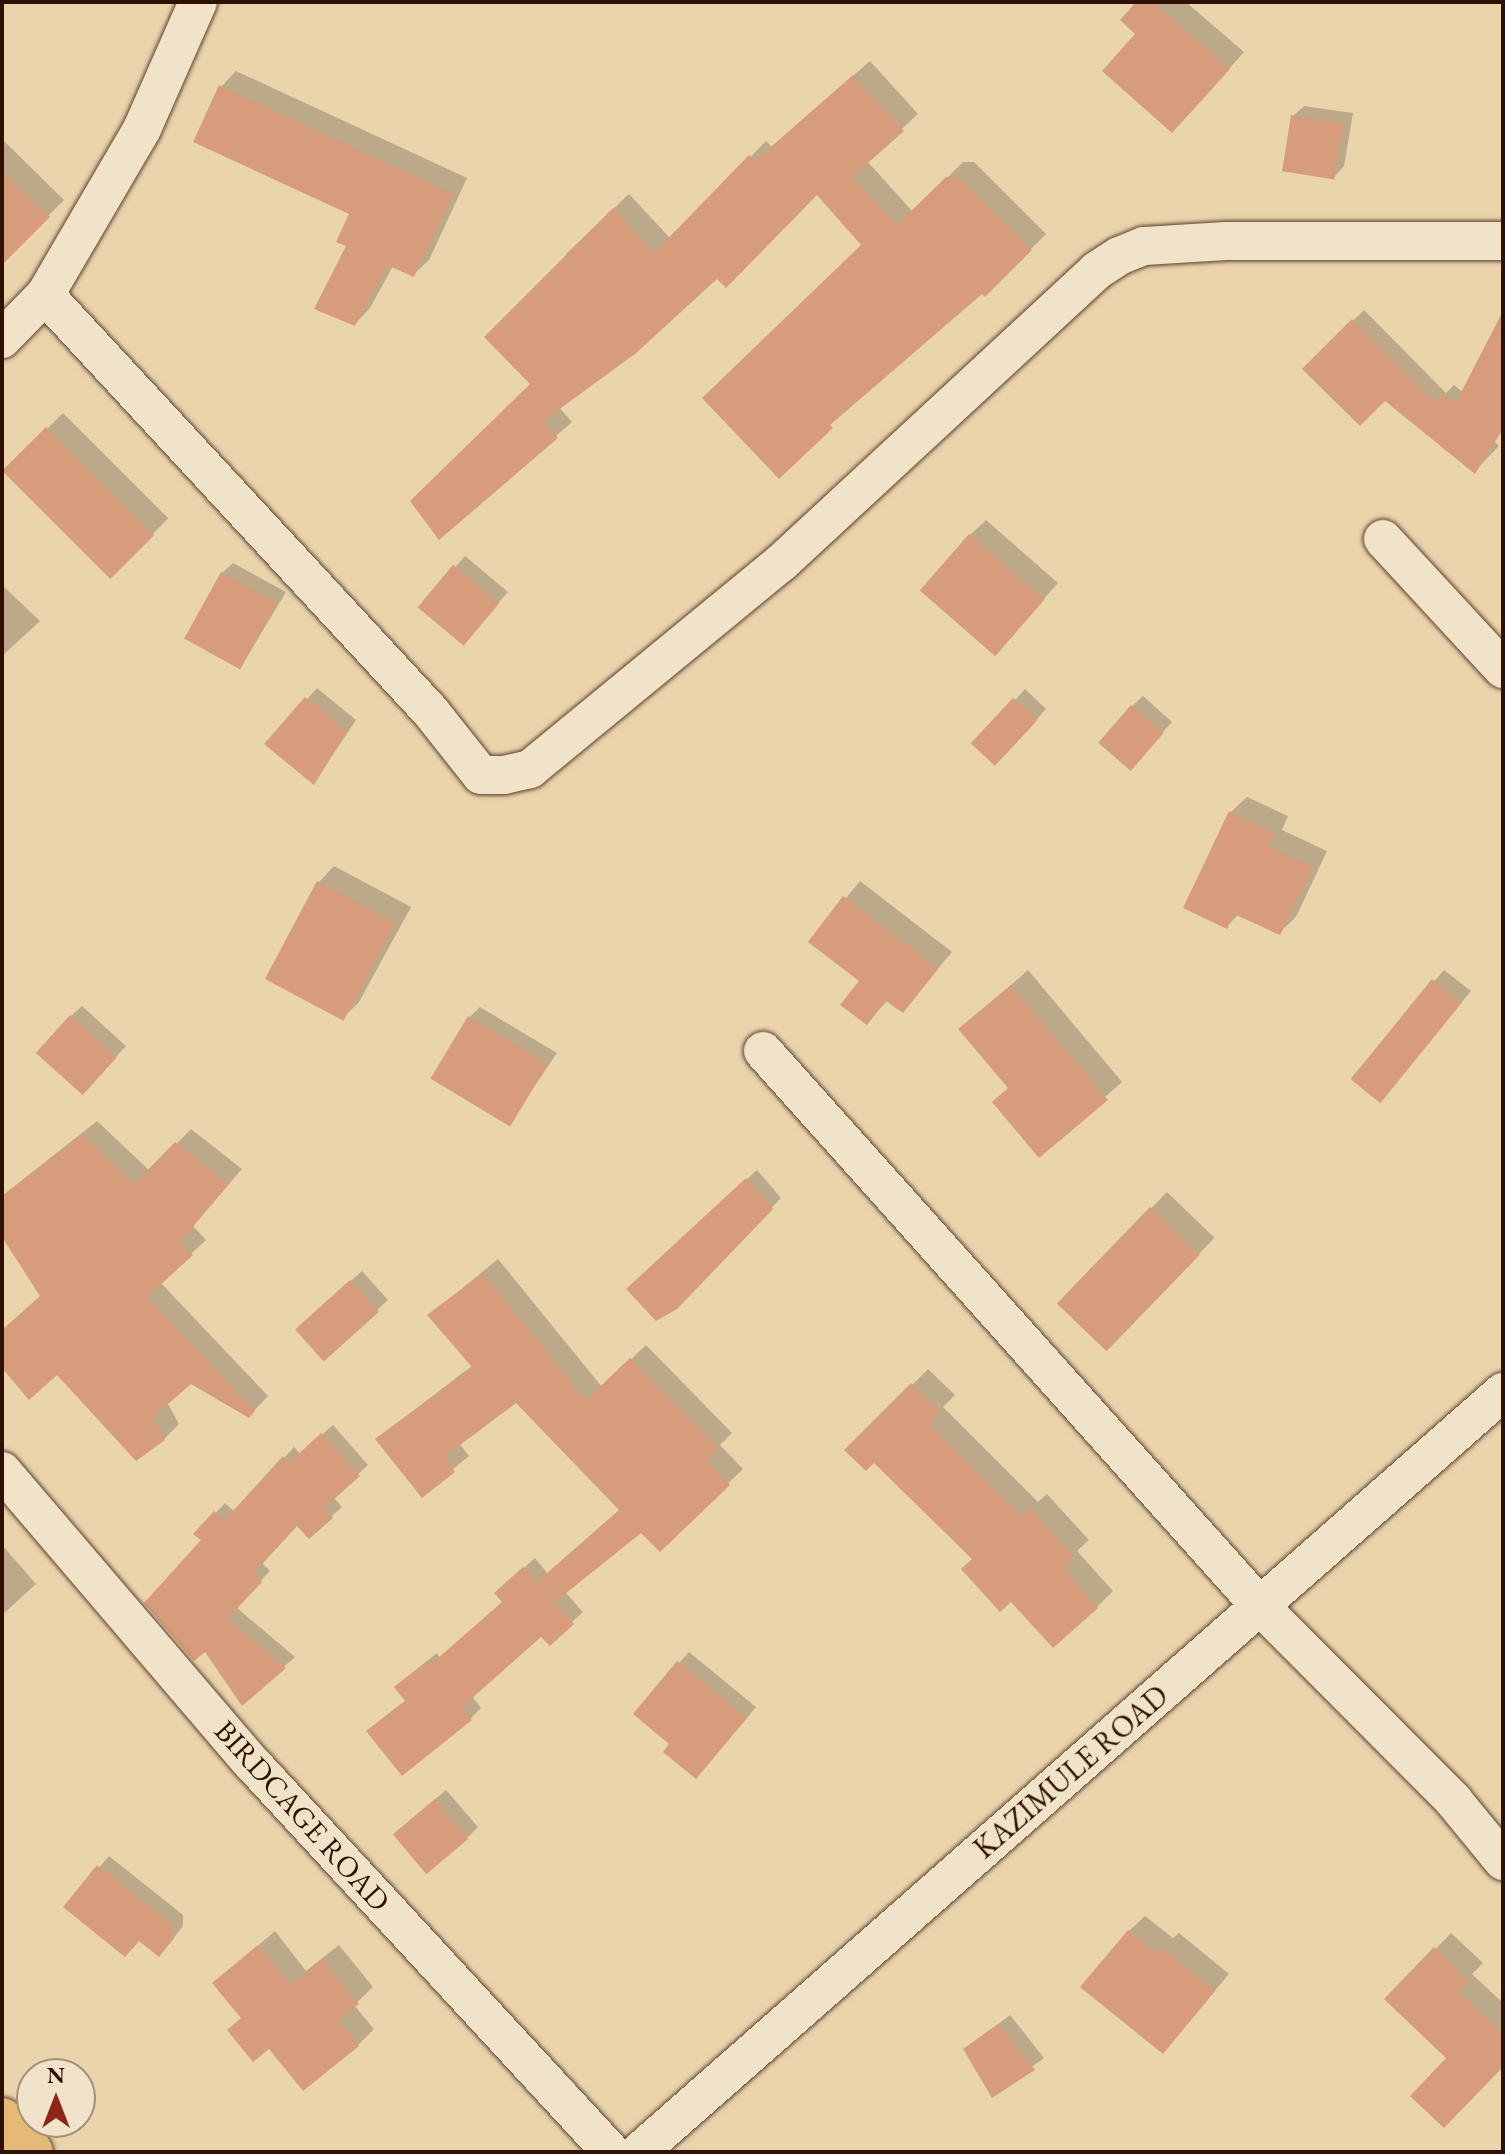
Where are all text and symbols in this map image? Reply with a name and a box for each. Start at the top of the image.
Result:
street label: KAZIMULE ROAD [966,1678,1176,1866]
street label: BIRDCAGE ROAD [207,1713,397,1919]
north arrow [16,2058,96,2138]
text: N [47,2061,65,2090]

